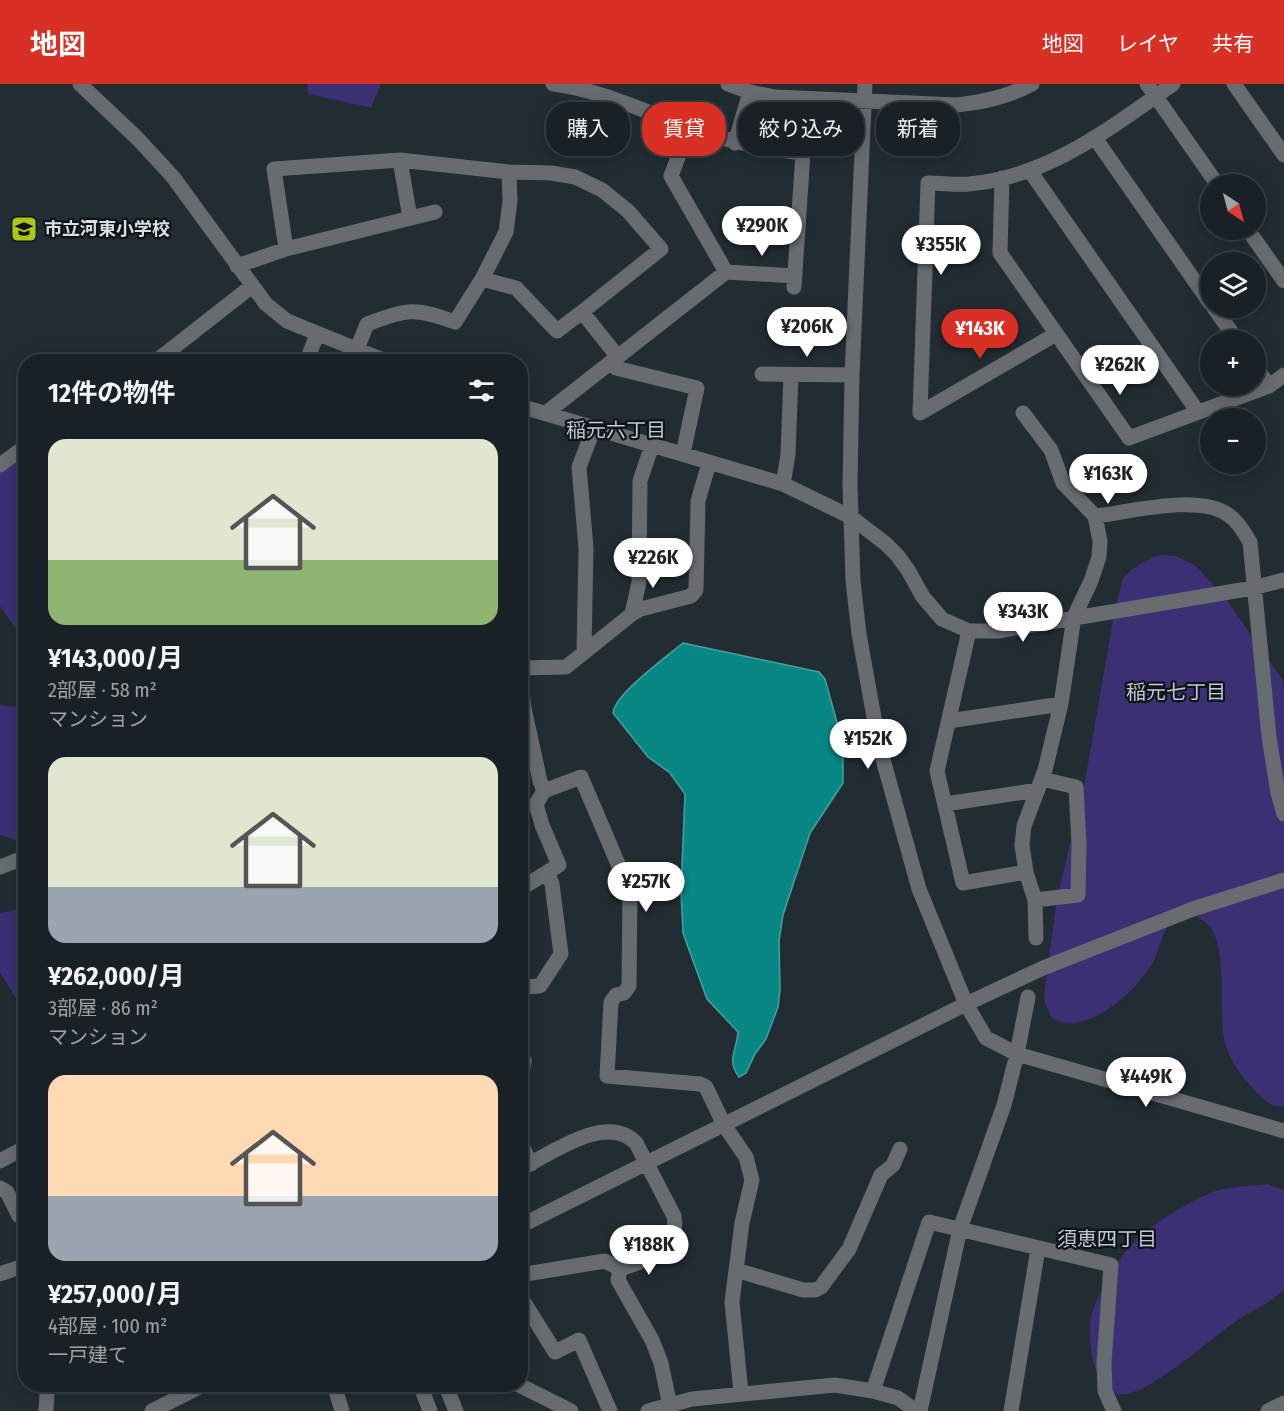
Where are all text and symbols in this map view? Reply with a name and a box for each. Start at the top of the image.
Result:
text: 地図 [30,28,86,61]
text: 地図 [1042,31,1084,57]
text: レイヤ [1117,31,1179,57]
text: 共有 [1212,31,1254,57]
chip: 購入 [546,102,630,156]
chip: 賃貸 [642,102,726,156]
chip: 絞り込み [738,102,864,156]
chip: 新着 [876,102,960,156]
north arrow [1200,174,1266,240]
map controls [1200,174,1266,474]
pin: ¥290K [720,206,804,257]
text: ¥290K [736,213,788,237]
school or university icon: 市立河東小学校 [9,214,39,244]
place label: 市立河東小学校 [44,218,170,240]
pin: ¥355K [899,225,983,276]
text: ¥355K [916,232,966,256]
button: layers [1200,252,1266,318]
pin: ¥206K [765,307,849,358]
pin: ¥143K [938,309,1022,360]
text: ¥206K [781,314,833,338]
text: ¥143K [955,316,1005,340]
button: + [1200,330,1266,396]
pin: ¥262K [1078,345,1162,396]
text: ¥262K [1095,352,1145,376]
icon: filters [465,374,498,407]
text: 12件の物件 [48,378,175,409]
button: − [1200,408,1266,474]
district label: 稲元六丁目 [566,418,666,442]
pin: ¥163K [1066,454,1150,505]
text: ¥163K [1083,461,1133,485]
icon: home [219,478,327,586]
pin: ¥226K [611,538,695,589]
text: ¥226K [628,545,678,569]
pin: ¥343K [981,592,1065,643]
text: ¥343K [998,599,1048,623]
text: ¥143,000/月 [48,643,183,674]
text: 2部屋 · 58 m² [48,678,157,702]
district label: 稲元七丁目 [1126,680,1226,704]
text: マンション [48,707,148,731]
pin: ¥152K [826,719,910,770]
text: ¥152K [844,726,892,750]
icon: home [219,796,327,904]
pin: ¥257K [604,862,688,913]
text: ¥257K [622,869,670,893]
text: ¥262,000/月 [48,961,185,992]
text: 3部屋 · 86 m² [48,996,158,1020]
text: マンション [48,1025,148,1049]
pin: ¥449K [1104,1057,1188,1108]
text: ¥449K [1120,1064,1172,1088]
icon: home [219,1114,327,1222]
pin: ¥188K [607,1225,691,1276]
district label: 須恵四丁目 [1057,1227,1157,1251]
text: ¥188K [624,1232,674,1256]
text: ¥257,000/月 [48,1279,183,1310]
text: 4部屋 · 100 m² [48,1314,167,1338]
text: 一戸建て [48,1343,128,1367]

